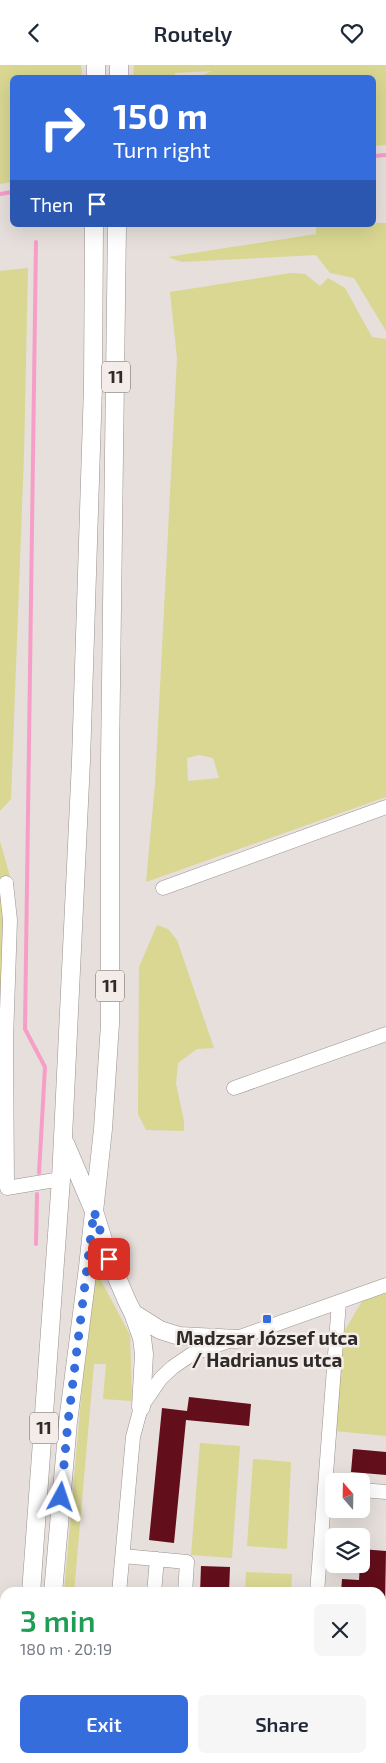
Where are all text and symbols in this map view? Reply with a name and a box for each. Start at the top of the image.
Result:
icon: back [20,19,48,47]
icon: heart [338,19,366,47]
text: Routely [154,20,232,46]
text: 150 m [113,94,208,136]
icon: right [30,95,95,160]
text: Turn right [113,136,211,162]
icon: arrive [83,190,111,218]
text: Then [30,193,73,216]
road number: 11 [102,361,130,393]
road number: 11 [96,971,124,1001]
pin [88,1238,130,1280]
icon: arrive [95,1245,123,1273]
marker: Madzsar József utca / Hadrianus utca [261,1313,273,1325]
place label: Madzsar József utca / Hadrianus utca [176,1326,358,1371]
road number: 11 [30,1413,58,1444]
position arrow [34,1470,86,1522]
north arrow [325,1473,370,1517]
map controls [325,1473,370,1573]
button: layers [325,1528,370,1573]
text: 3 min [20,1602,96,1638]
button: close [314,1604,366,1656]
text: 180 m · 20:19 [20,1639,112,1658]
button: Exit [20,1695,188,1753]
button: Share [198,1695,366,1753]

